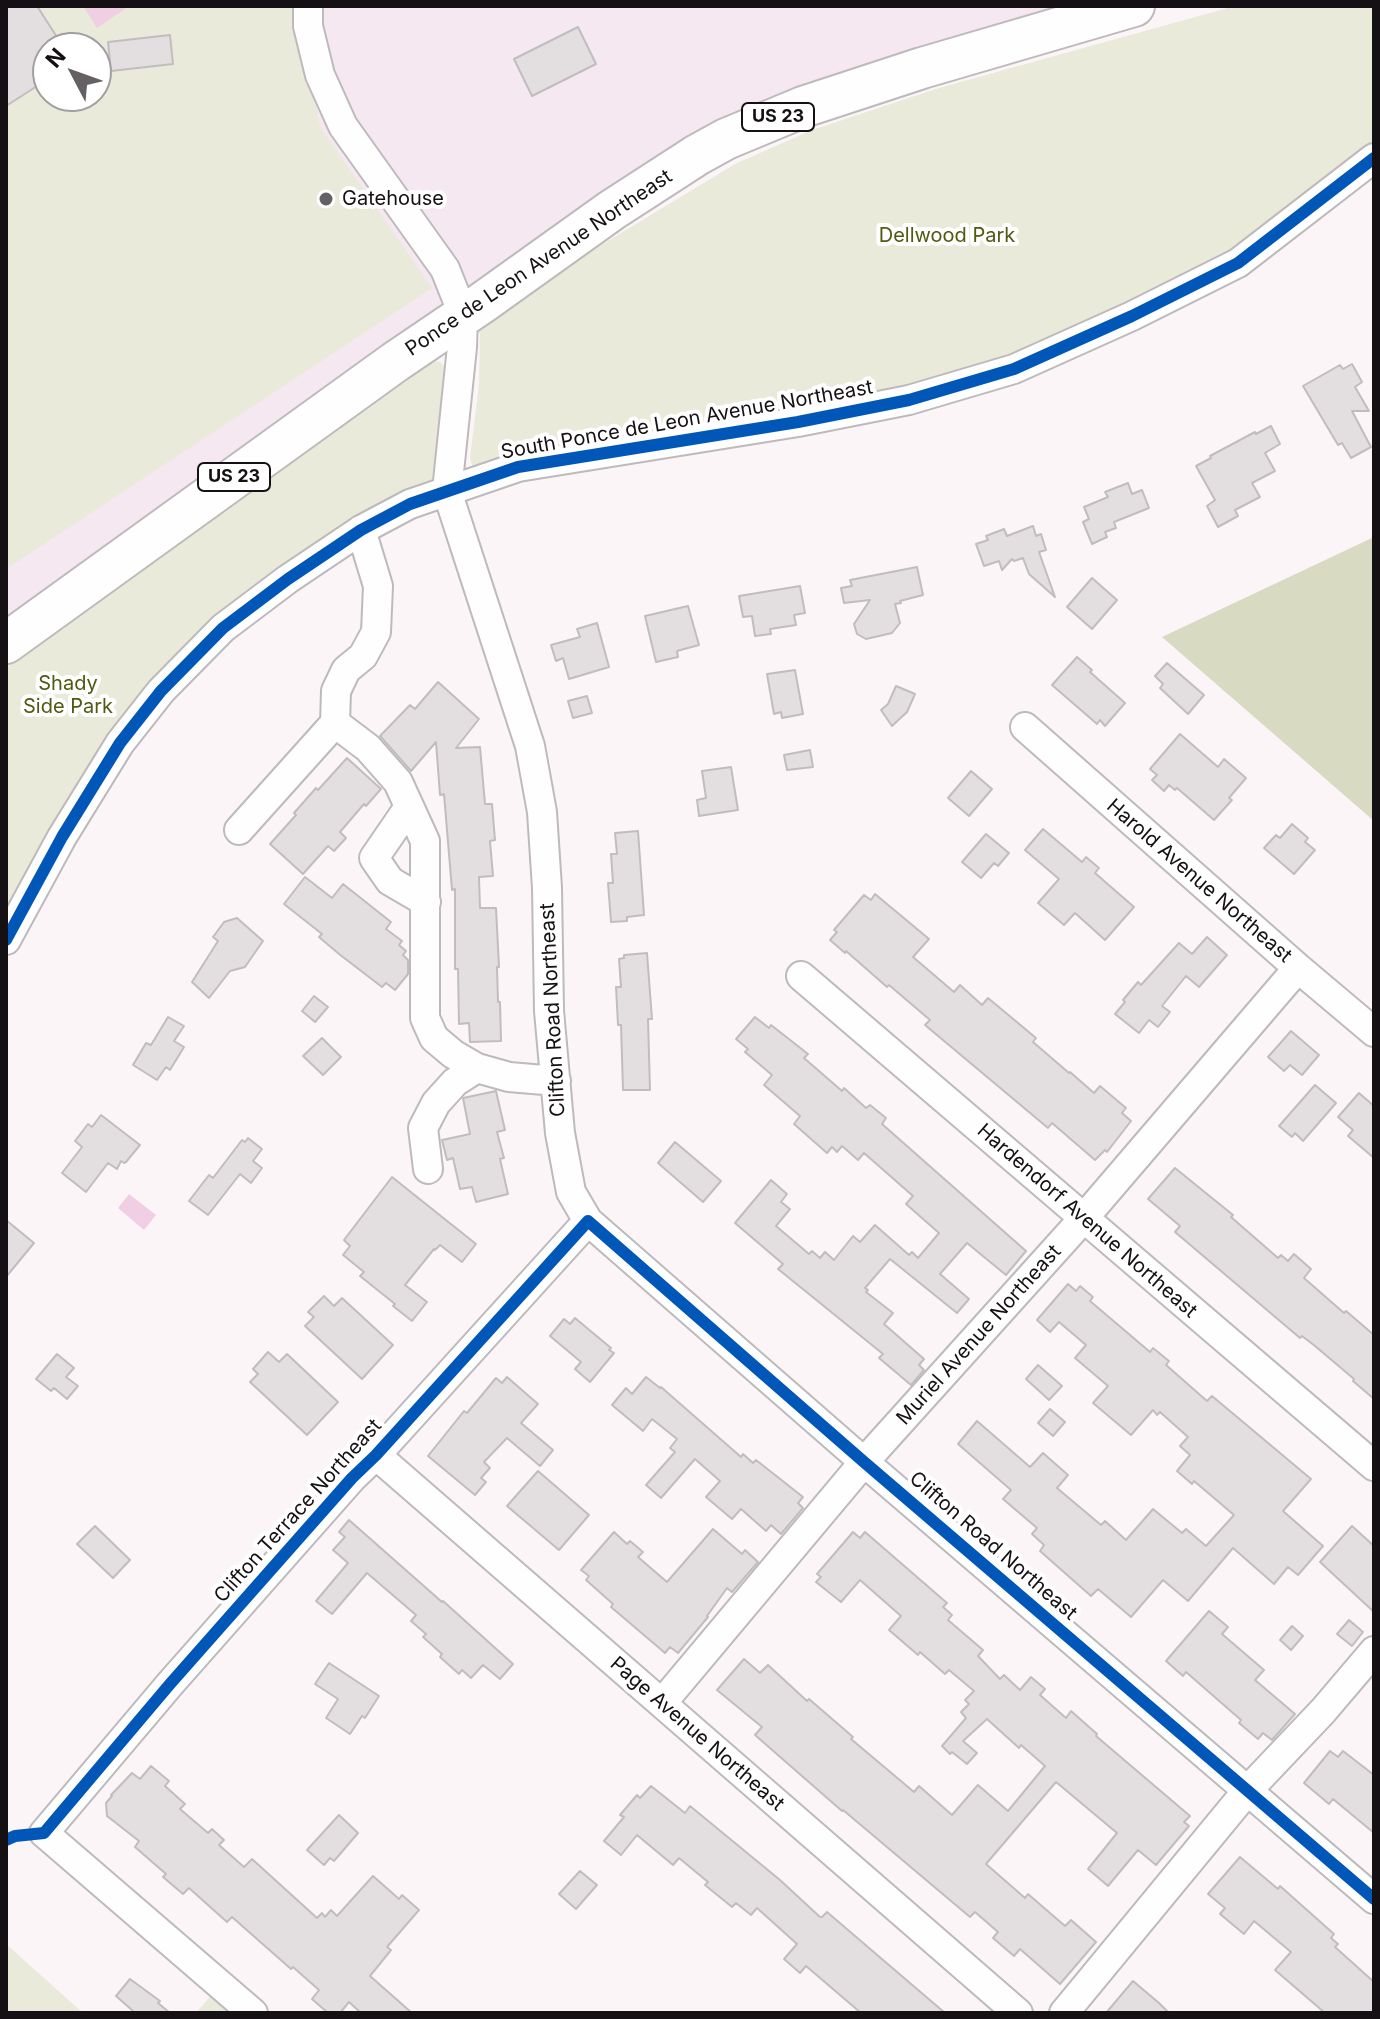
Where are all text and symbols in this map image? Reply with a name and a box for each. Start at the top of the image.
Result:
north arrow [32,32,112,112]
text: N [40,43,71,72]
road number: US 23 [742,103,814,131]
street label: Ponce de Leon Avenue Northeast [401,165,677,361]
place label: Gatehouse [342,187,444,211]
marker: Gatehouse [317,190,335,208]
park label: Dellwood Park [879,224,1015,248]
street label: South Ponce de Leon Avenue Northeast [499,375,875,465]
road number: US 23 [198,463,270,491]
park label: Shady Side Park [23,672,113,719]
street label: Harold Avenue Northeast [1102,794,1296,968]
street label: Clifton Road Northeast [535,902,571,1118]
street label: Hardendorf Avenue Northeast [972,1119,1202,1323]
street label: Muriel Avenue Northeast [892,1240,1066,1430]
street label: Clifton Terrace Northeast [209,1414,387,1608]
street label: Clifton Road Northeast [904,1467,1082,1625]
street label: Page Avenue Northeast [605,1652,789,1816]

